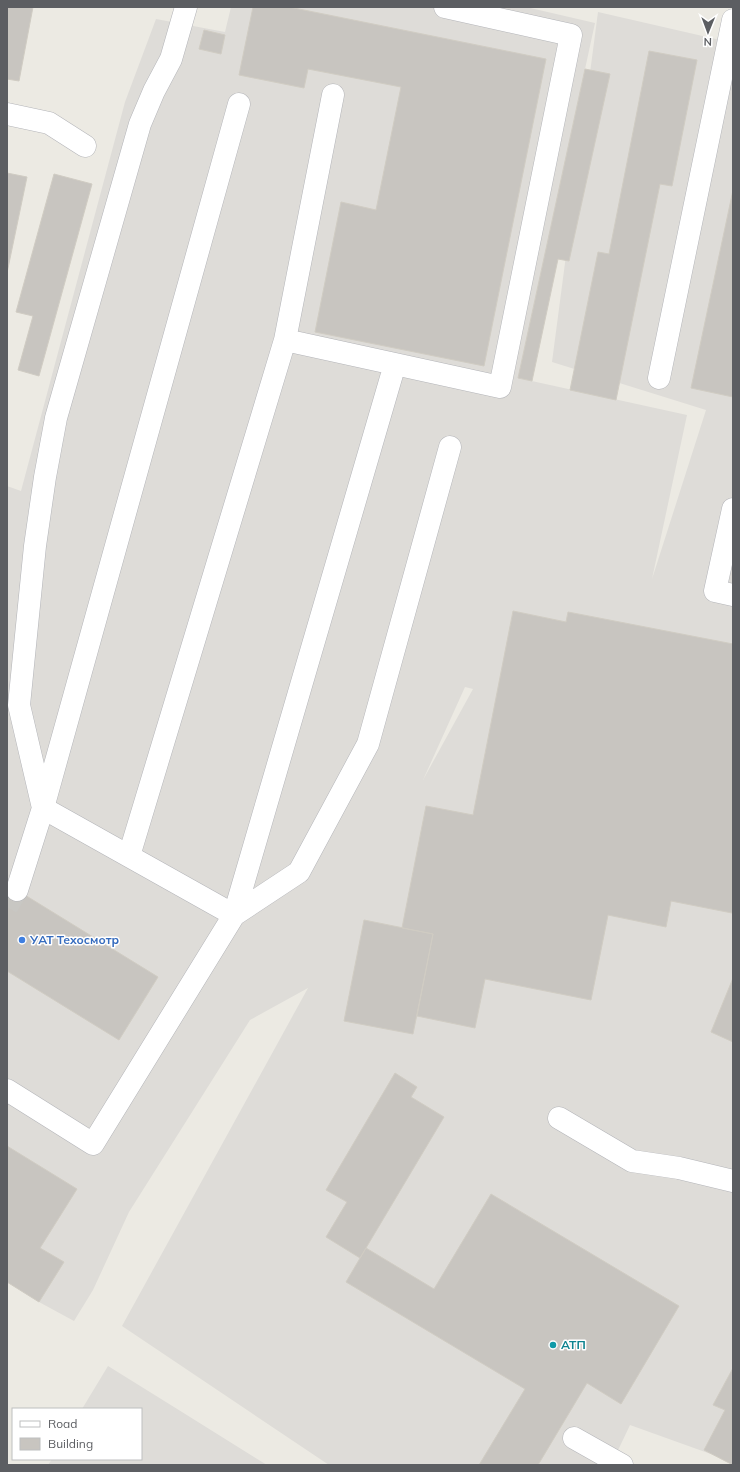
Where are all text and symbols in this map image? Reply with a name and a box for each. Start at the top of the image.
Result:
north arrow [688,12,728,52]
text: N [704,35,712,49]
place label: УАТ Техосмотр [29,932,120,947]
marker: УАТ Техосмотр [17,935,27,945]
place label: АТП [561,1337,586,1352]
marker: АТП [548,1340,558,1350]
legend [12,1408,142,1460]
text: Road [48,1416,77,1431]
text: Building [48,1436,93,1451]

